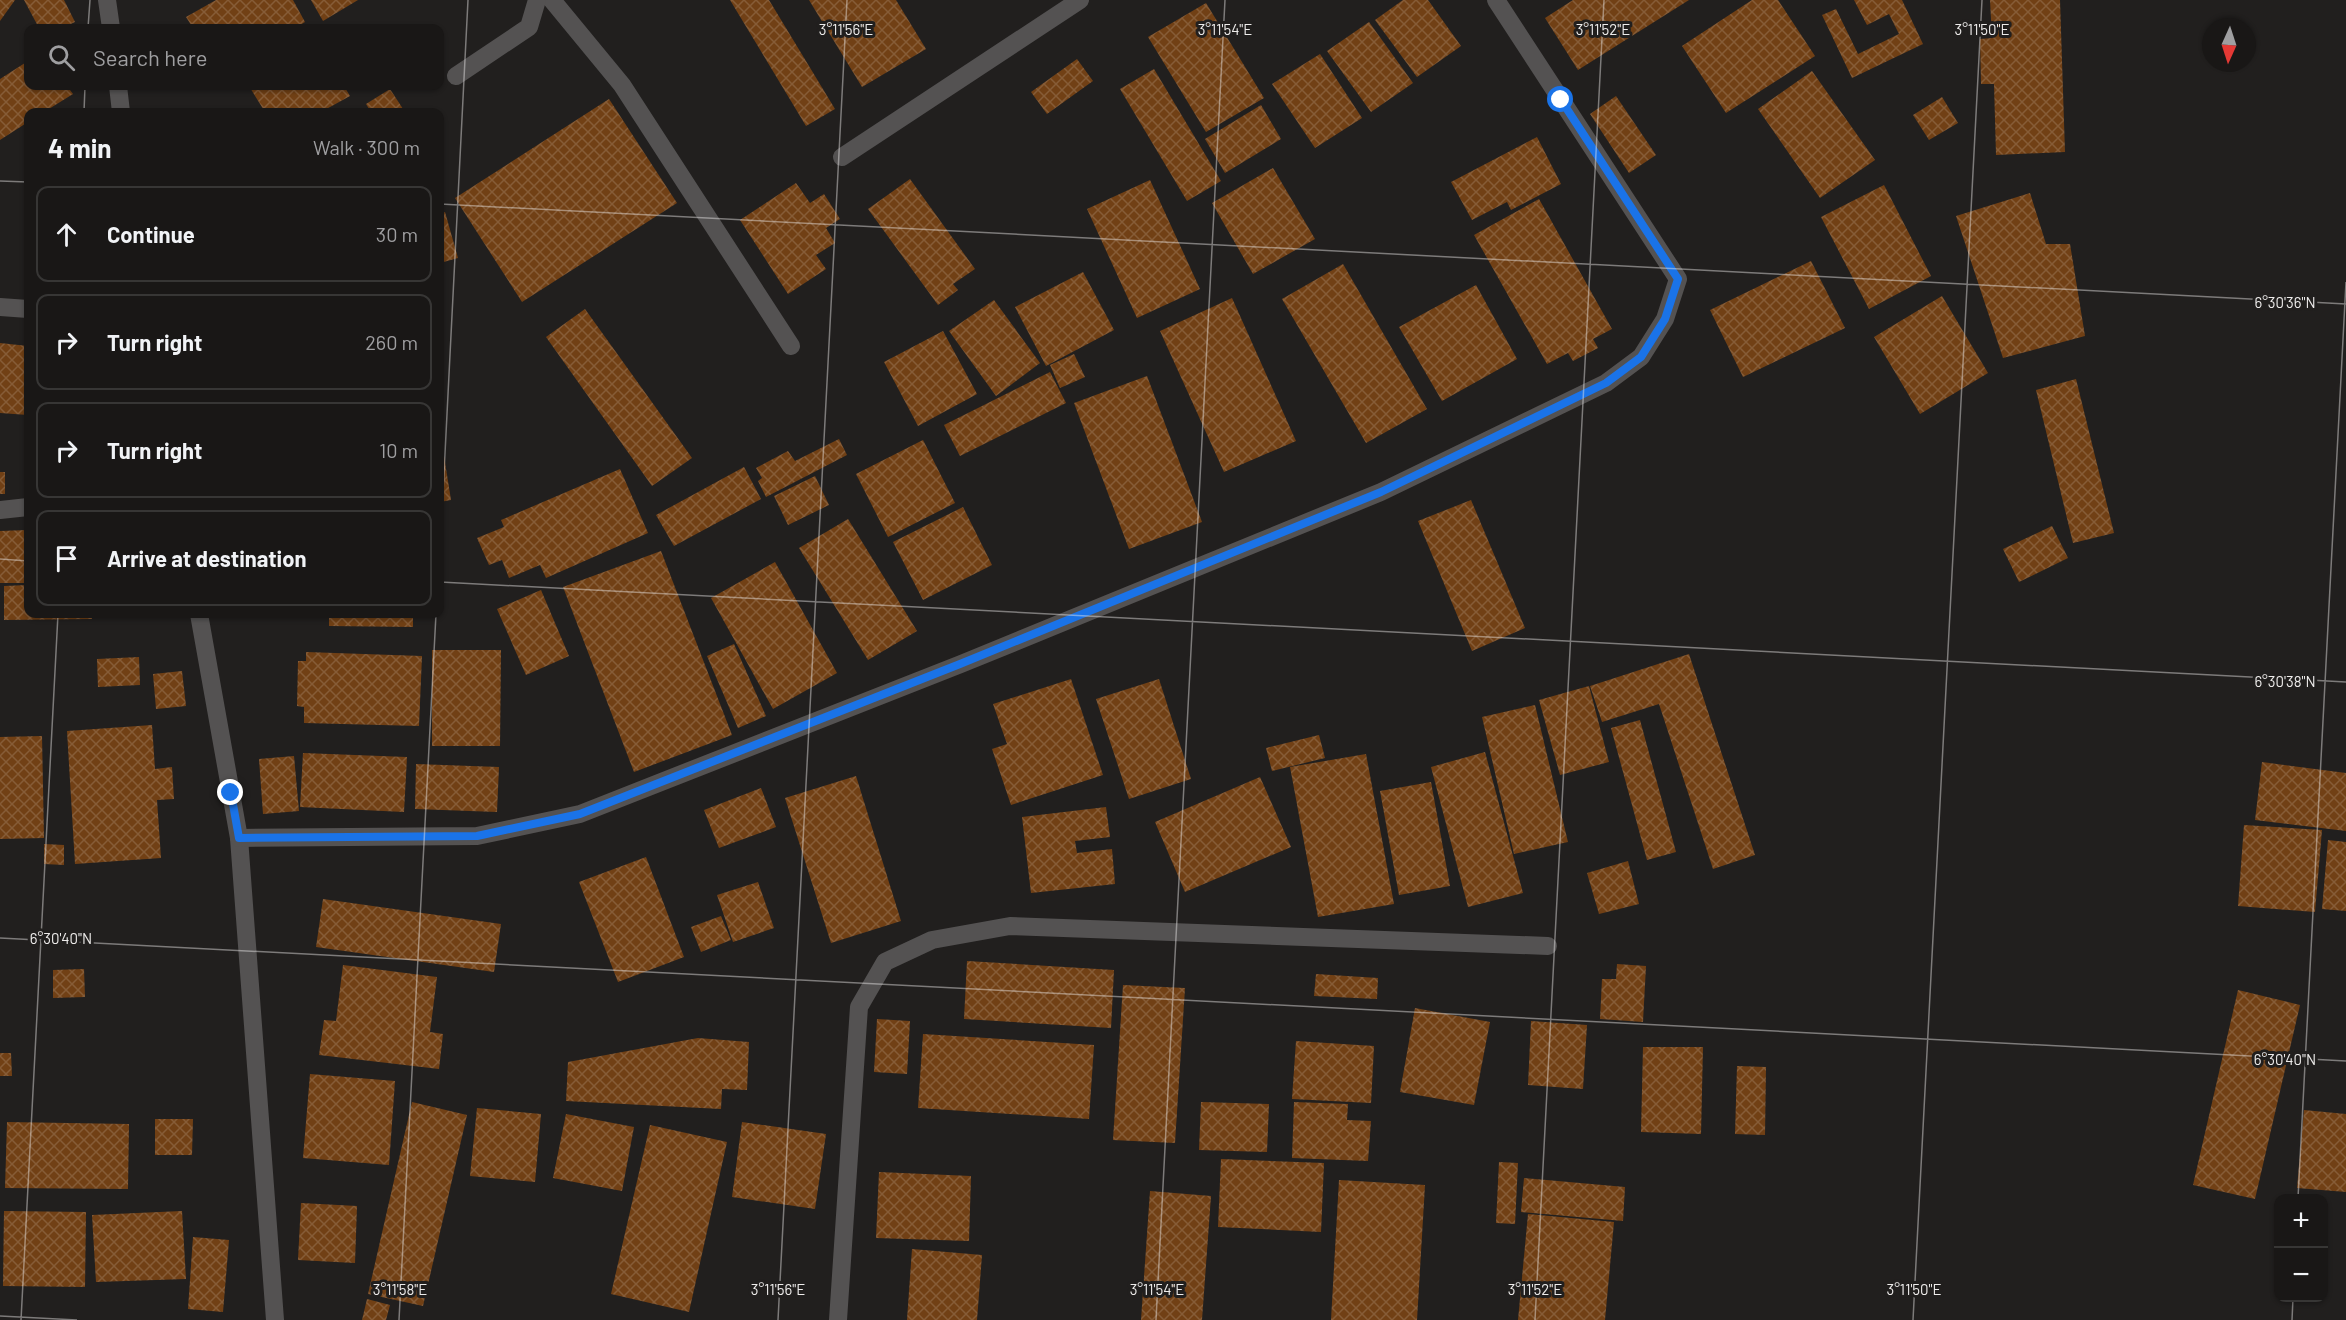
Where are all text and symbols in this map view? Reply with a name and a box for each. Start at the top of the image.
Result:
north arrow [2202,18,2256,72]
text: 3°11'56"E [819,20,873,38]
text: 3°11'54"E [1198,20,1252,38]
text: 3°11'52"E [1576,20,1630,38]
text: 3°11'50"E [1954,20,2010,38]
search box [24,24,444,90]
icon: search [45,41,78,74]
text: Search here [93,44,207,70]
route start [1547,86,1573,112]
text: 4 min [48,132,112,163]
text: Walk · 300 m [313,135,420,159]
icon: ahead [50,218,83,251]
text: Continue [107,221,195,247]
text: 30 m [376,222,418,246]
text: 6°30'36"N [2254,293,2316,311]
icon: right [50,326,83,359]
text: Turn right [107,329,202,355]
text: 260 m [365,330,418,354]
icon: right [50,434,83,467]
text: Turn right [107,437,202,463]
text: 10 m [379,438,418,462]
icon: arrive [50,542,83,575]
text: Arrive at destination [107,545,306,571]
text: 6°30'38"N [2254,672,2316,690]
route end [217,779,243,805]
text: 6°30'40"N [30,929,92,947]
text: 6°30'40"N [2254,1050,2316,1068]
map controls [2274,1194,2328,1302]
button: + [2274,1194,2328,1248]
button: − [2274,1248,2328,1302]
text: 3°11'58"E [373,1280,427,1298]
text: 3°11'56"E [751,1280,805,1298]
text: 3°11'54"E [1130,1280,1184,1298]
text: 3°11'52"E [1508,1280,1562,1298]
text: 3°11'50"E [1886,1280,1942,1298]

